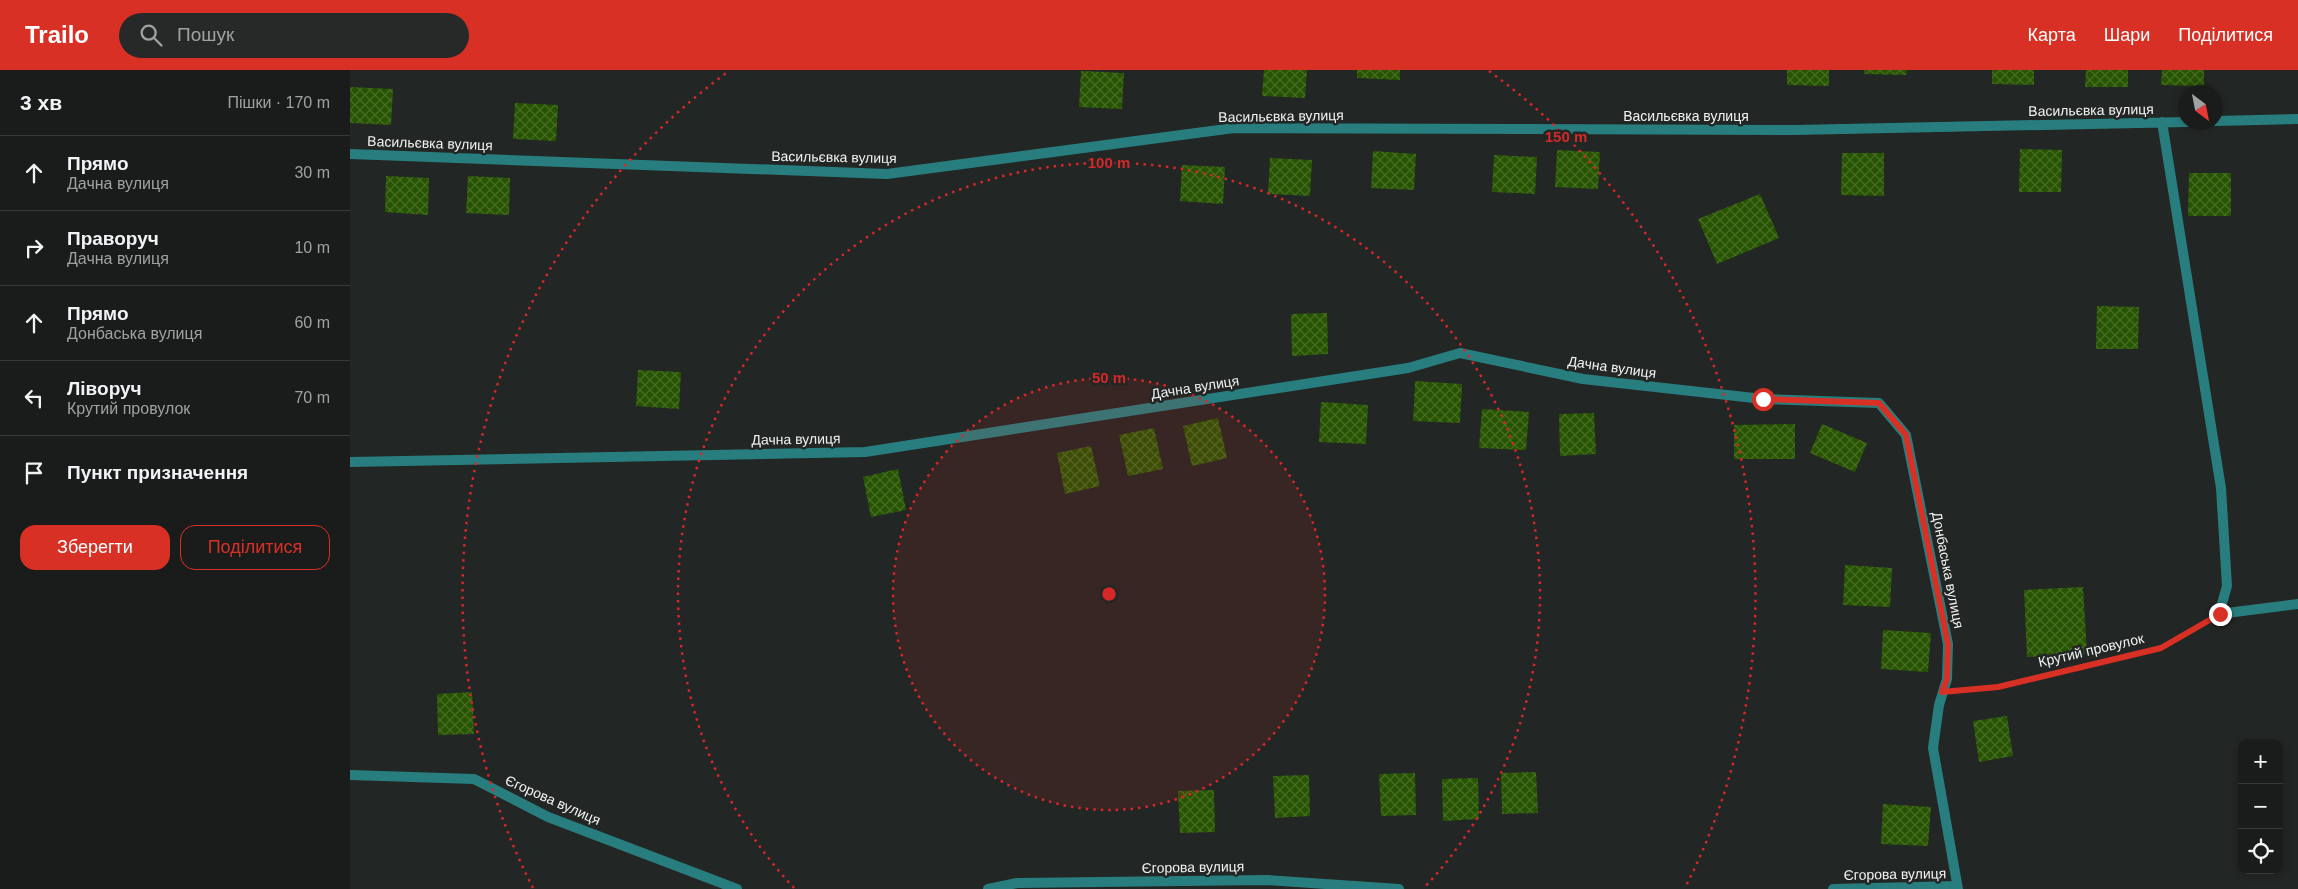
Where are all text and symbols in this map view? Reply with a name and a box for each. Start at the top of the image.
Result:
search box [119,13,469,58]
text: Trailo [25,21,89,48]
icon: search [137,21,165,49]
text: Пошук [177,24,234,45]
text: Карта [2028,25,2076,45]
text: Шари [2104,25,2150,45]
text: Поділитися [2178,25,2273,45]
north arrow [2178,85,2223,130]
text: 3 хв [20,91,62,114]
text: Пішки · 170 m [227,94,330,111]
street label: Васильєвка вулиця [2028,101,2154,119]
street label: Васильєвка вулиця [1218,107,1344,125]
street label: Васильєвка вулиця [1623,108,1749,124]
text: 150 m [1545,128,1587,145]
street label: Васильєвка вулиця [367,133,493,153]
street label: Васильєвка вулиця [771,148,897,166]
text: Прямо [67,153,129,174]
text: 100 m [1088,154,1130,171]
icon: ahead [20,159,48,187]
text: 30 m [294,164,330,181]
text: Дачна вулиця [67,175,169,192]
text: Праворуч [67,228,159,249]
icon: right [20,234,48,262]
text: 10 m [294,239,330,256]
text: Дачна вулиця [67,250,169,267]
text: Прямо [67,303,129,324]
icon: ahead [20,309,48,337]
text: 60 m [294,314,330,331]
text: Донбаська вулиця [67,325,202,342]
street label: Дачна вулиця [1567,353,1657,381]
text: 50 m [1092,369,1126,386]
street label: Дачна вулиця [1150,372,1240,402]
text: Ліворуч [67,378,142,399]
icon: left [20,384,48,412]
route start [1752,388,1775,411]
text: 70 m [294,389,330,406]
text: Крутий провулок [67,400,190,417]
street label: Дачна вулиця [751,430,841,448]
icon: arrive [20,459,48,487]
text: Пункт призначення [67,462,248,483]
street label: Донбаська вулиця [1929,510,1967,630]
button: Зберегти [20,525,170,570]
button: Поділитися [180,525,330,570]
centre of rings [1100,585,1118,603]
route end [2209,603,2232,626]
street label: Крутий провулок [2037,630,2146,670]
map controls [2238,739,2283,874]
button: + [2238,739,2283,784]
street label: Єгорова вулиця [503,772,603,828]
button: − [2238,784,2283,829]
button: locate [2238,829,2283,874]
street label: Єгорова вулиця [1142,858,1244,876]
street label: Єгорова вулиця [1844,865,1946,883]

